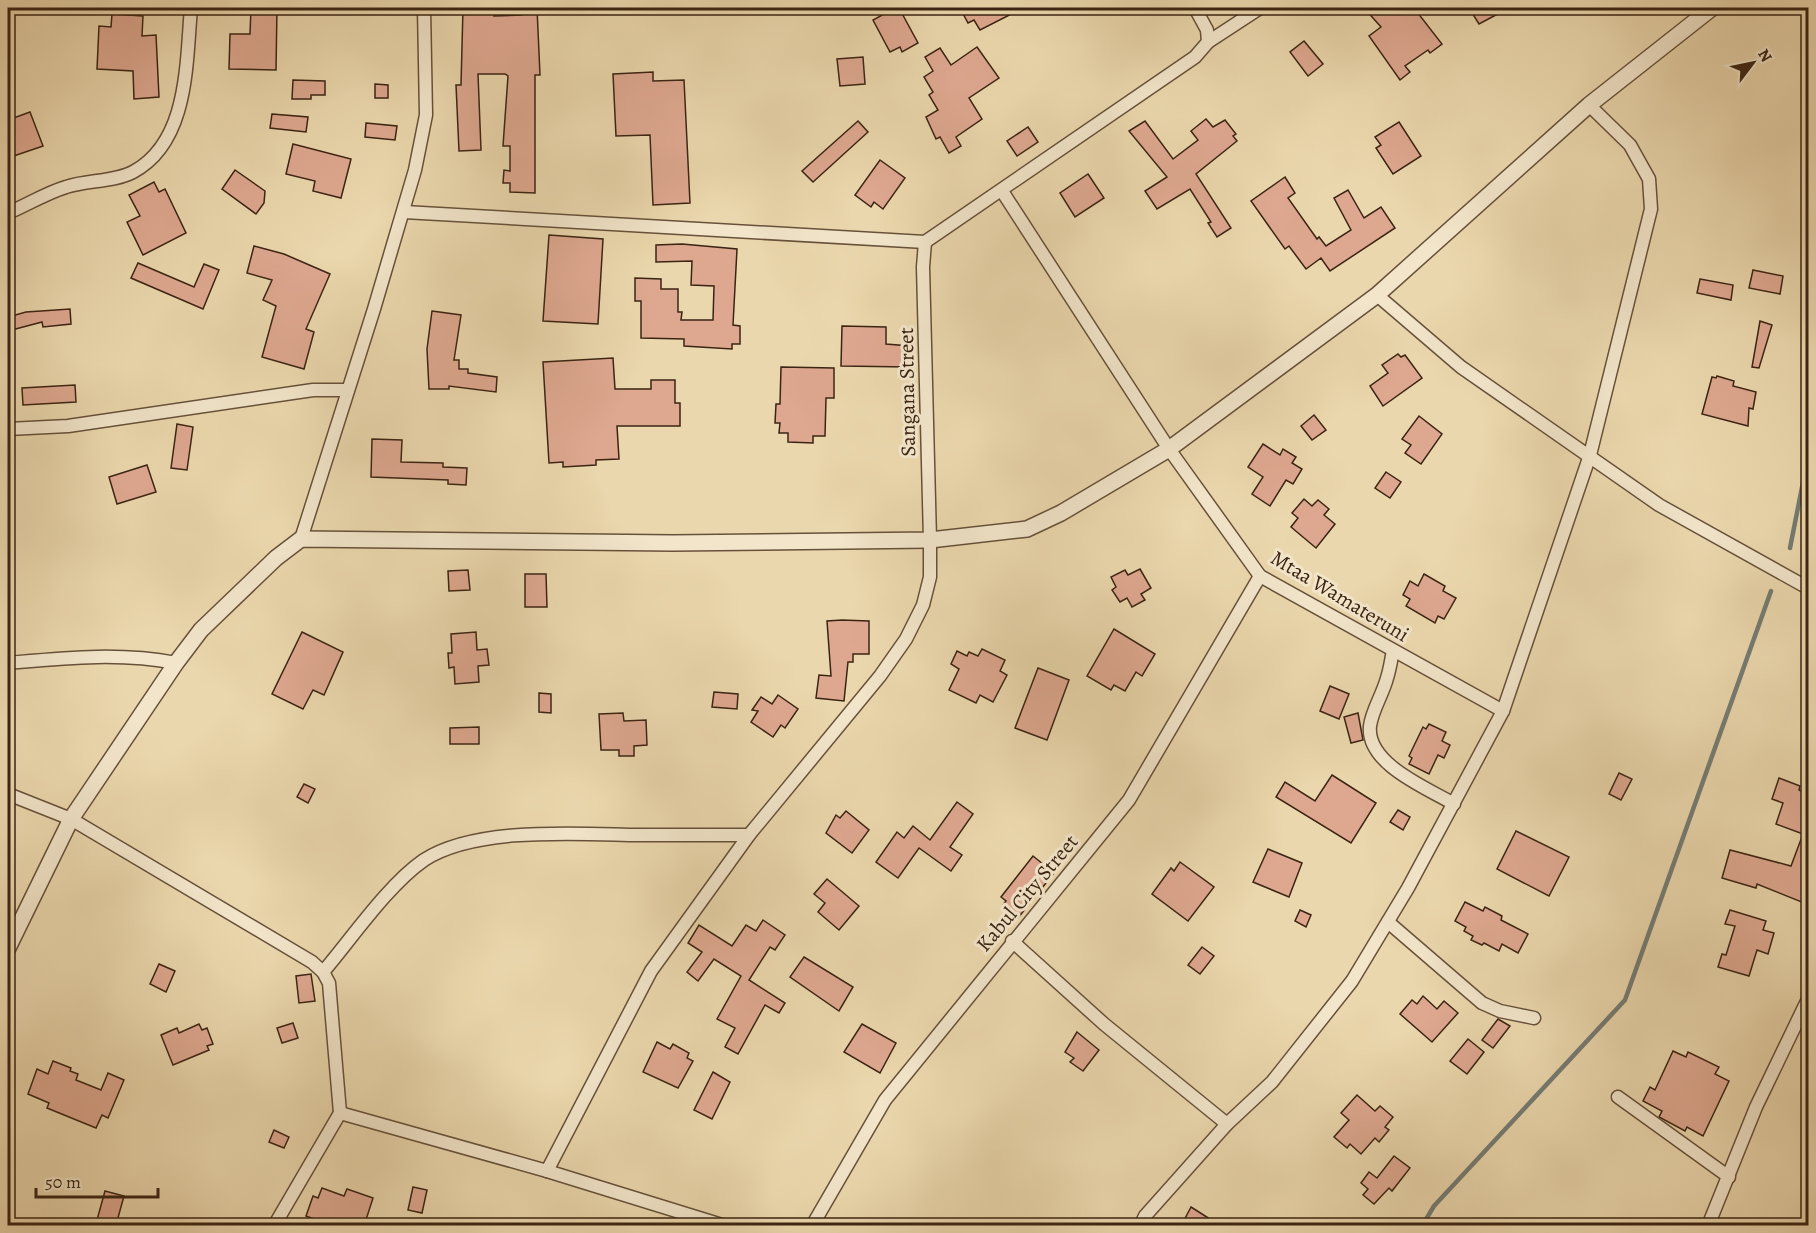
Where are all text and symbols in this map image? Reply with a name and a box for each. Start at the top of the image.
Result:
north arrow [1723,33,1783,93]
text: N [1752,45,1777,67]
street label: Sangana Street [892,327,922,457]
street label: Mtaa Wamateruni [1266,544,1414,648]
street label: Kabul City Street [970,828,1084,957]
scale bar [36,1161,158,1199]
text: 50 m [45,1170,81,1194]

